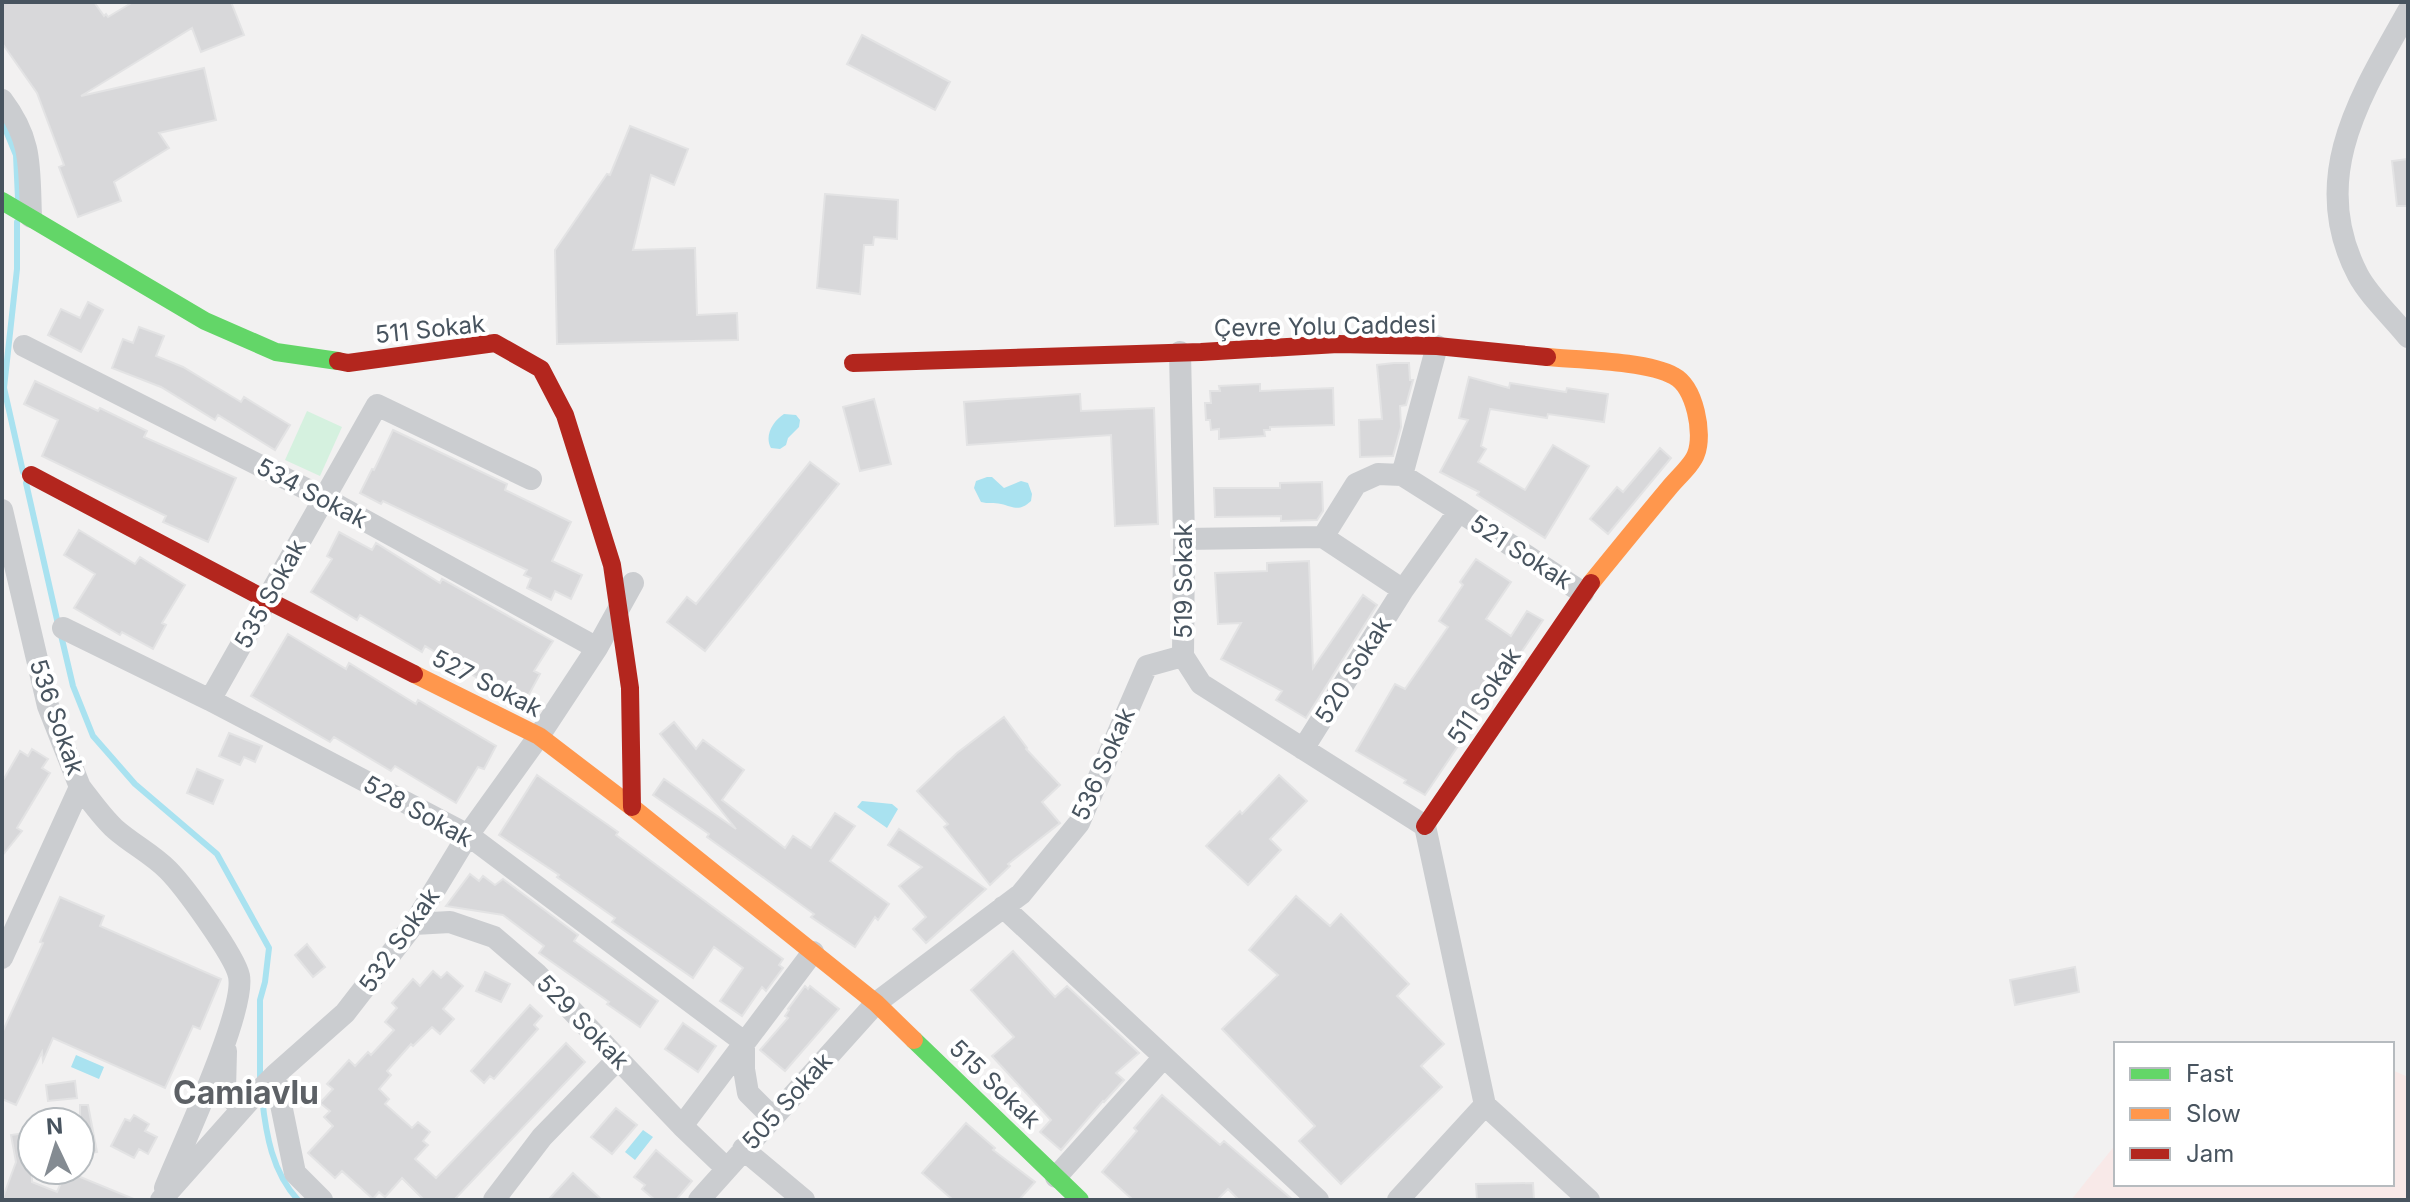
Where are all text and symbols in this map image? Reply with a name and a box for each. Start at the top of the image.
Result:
street label: 511 Sokak [374,309,486,349]
street label: Çevre Yolu Caddesi [1214,310,1436,342]
street label: 534 Sokak [252,452,372,534]
street label: 521 Sokak [1465,508,1577,596]
street label: 519 Sokak [1169,523,1198,639]
street label: 535 Sokak [228,534,312,654]
street label: 520 Sokak [1309,611,1397,729]
street label: 511 Sokak [1441,642,1527,750]
street label: 527 Sokak [427,643,547,723]
street label: 536 Sokak [24,655,90,779]
street label: 536 Sokak [1065,703,1141,825]
street label: 528 Sokak [358,769,478,853]
street label: 532 Sokak [353,882,445,998]
street label: 529 Sokak [531,969,635,1075]
street label: 515 Sokak [943,1034,1047,1134]
legend [2114,1042,2394,1186]
street label: 505 Sokak [736,1046,838,1156]
text: Fast [2186,1059,2234,1088]
district label: Camiavlu [173,1073,319,1112]
text: Slow [2186,1099,2241,1128]
north arrow [16,1106,96,1186]
text: N [45,1112,64,1140]
text: Jam [2186,1139,2234,1168]

